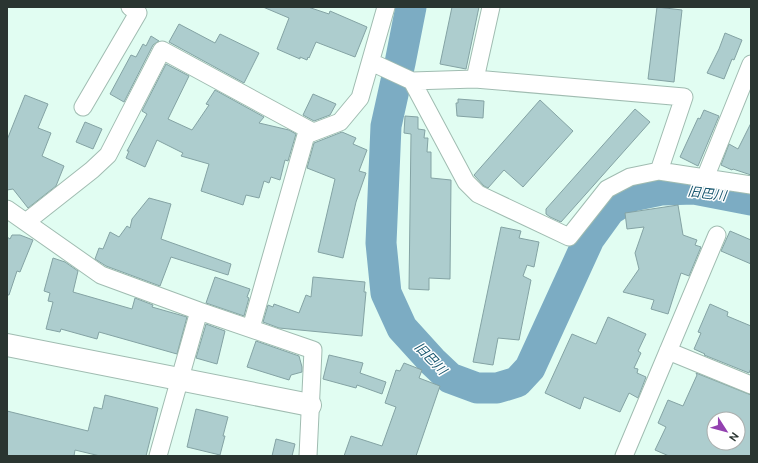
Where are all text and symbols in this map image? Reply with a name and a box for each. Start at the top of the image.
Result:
water label: 旧巴川 [687,184,729,203]
water label: 旧巴川 [412,339,451,378]
north arrow [706,411,746,451]
text: N [727,430,741,444]

